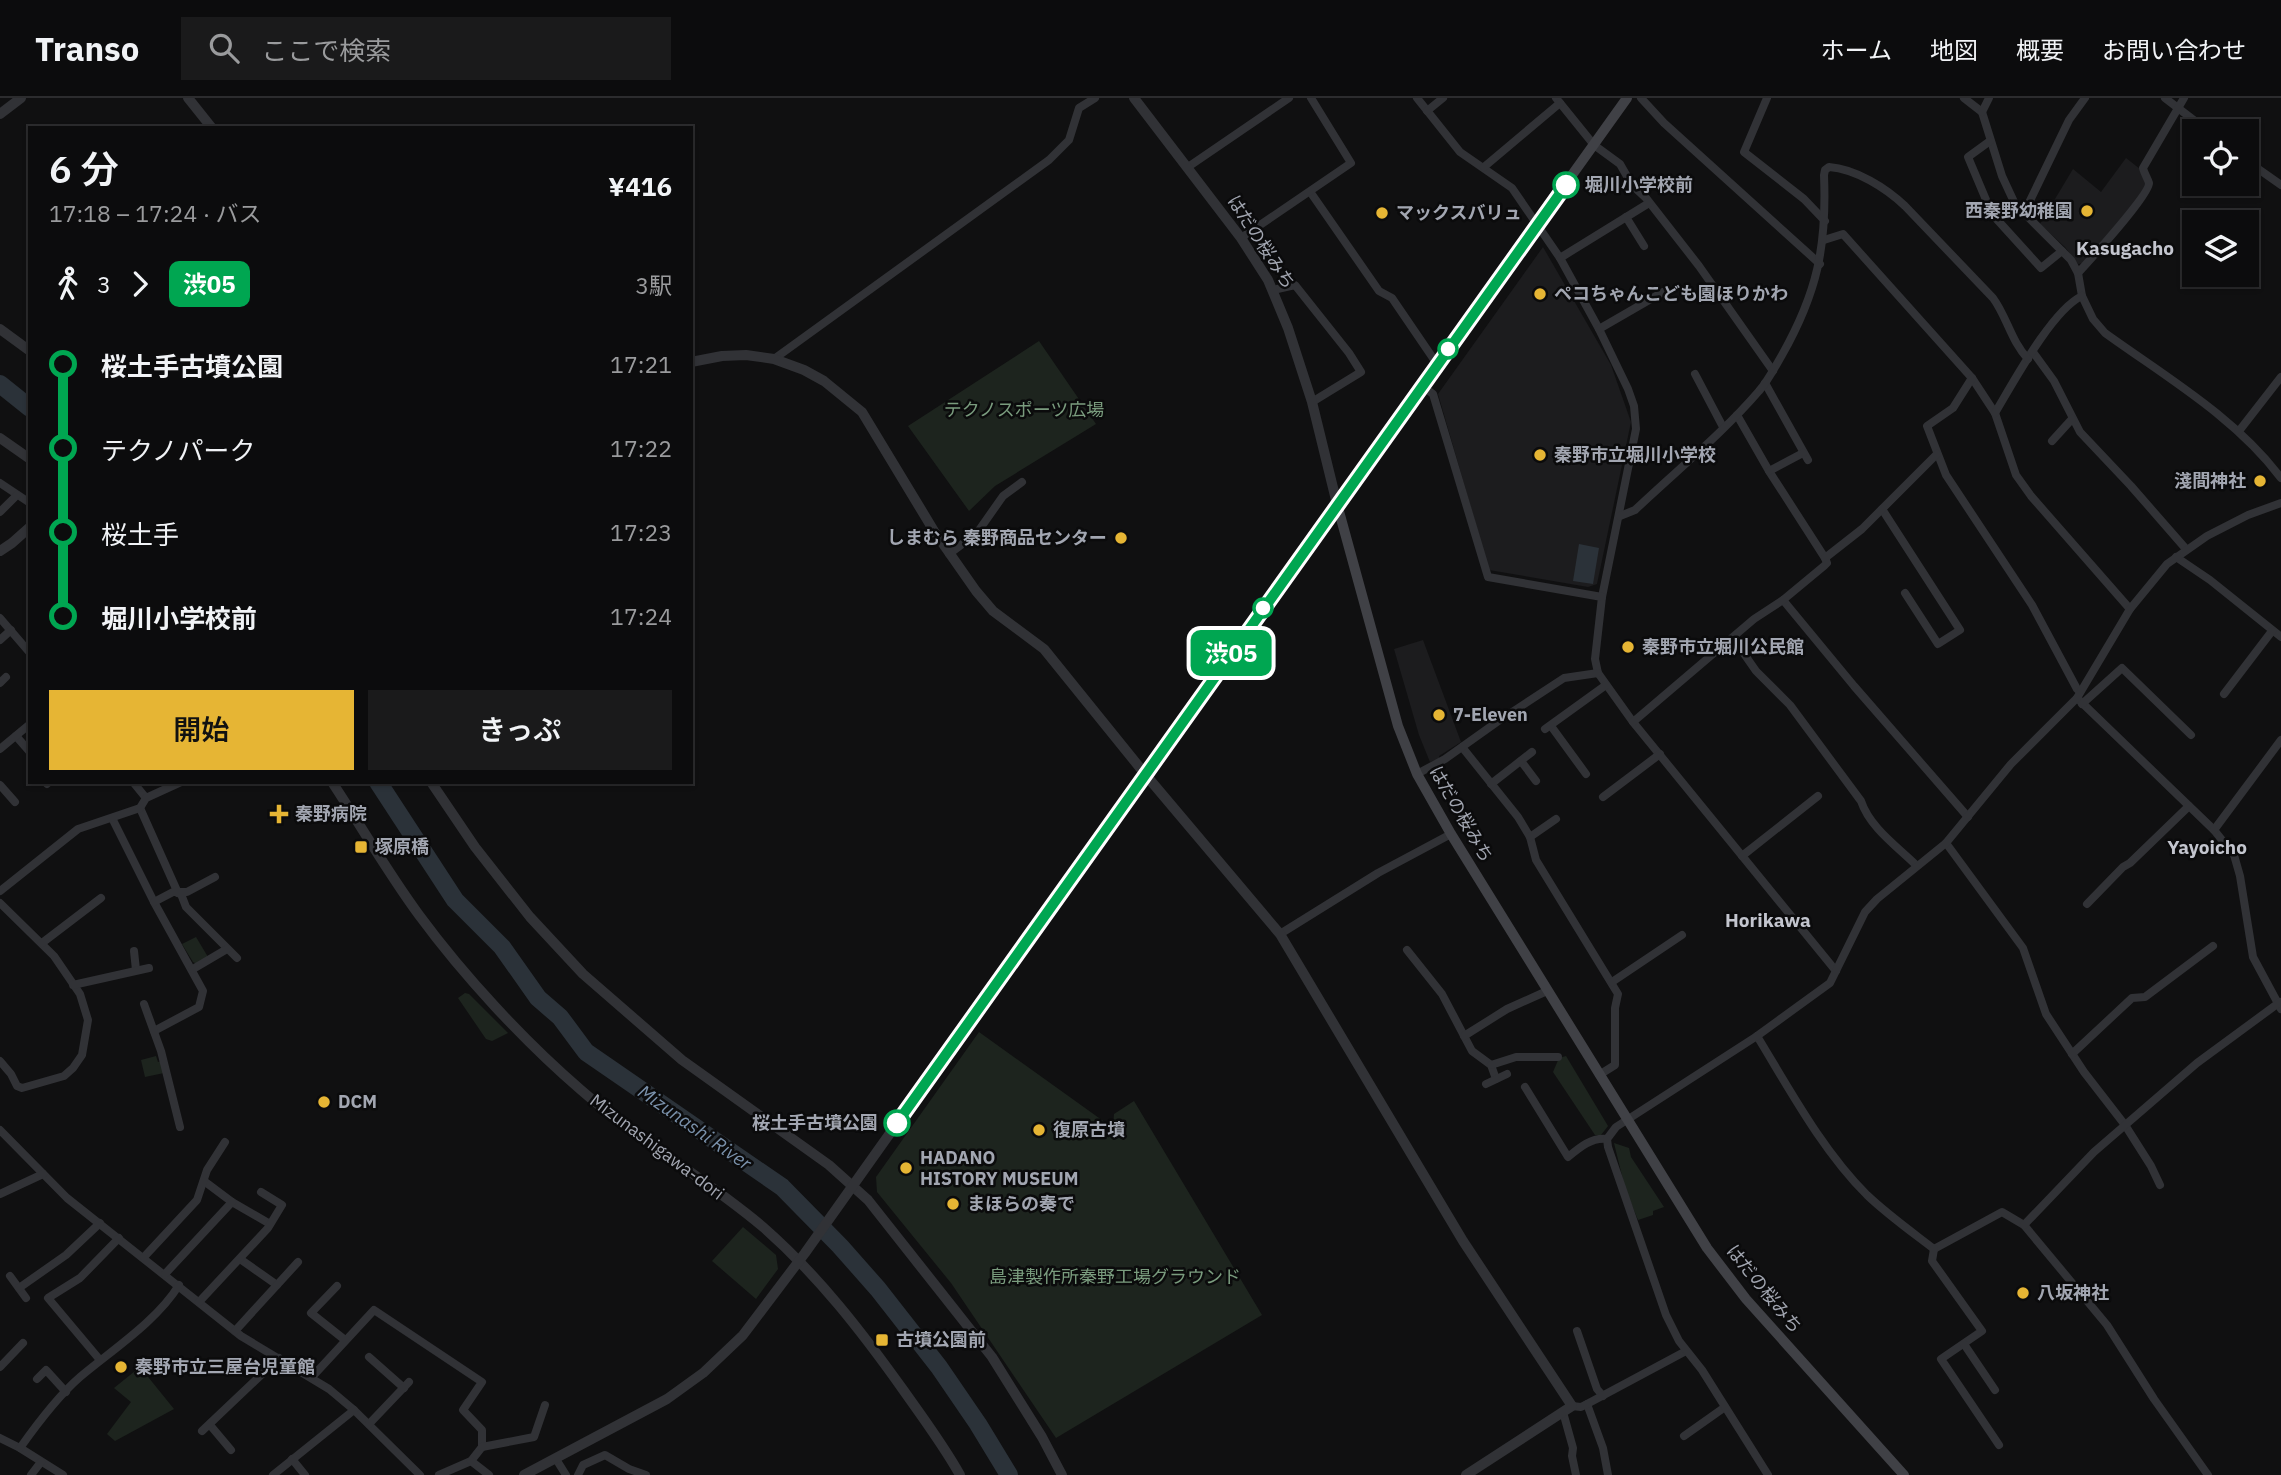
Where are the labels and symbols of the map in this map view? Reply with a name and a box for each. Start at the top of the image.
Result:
marker: 堀川小学校前 [1553,172,1579,198]
place label: 堀川小学校前 [1585,173,1693,196]
street label: はだの桜みち [1222,190,1300,293]
place label: 西秦野幼稚園 [1965,199,2073,222]
place label: マックスバリュ [1396,201,1521,224]
marker: 西秦野幼稚園 [2079,203,2095,219]
marker: マックスバリュ [1374,205,1390,221]
district label: Kasugacho [2076,236,2174,260]
place label: ペコちゃんこども園ほりかわ [1554,282,1788,305]
marker: ペコちゃんこども園ほりかわ [1532,286,1548,302]
unlabelled marker [1438,339,1458,359]
park label: テクノスポーツ広場 [944,398,1104,421]
place label: 秦野市立堀川小学校 [1554,443,1716,466]
marker: 秦野市立堀川小学校 [1532,447,1548,463]
place label: 淺間神社 [2174,469,2246,492]
marker: 淺間神社 [2252,473,2268,489]
place label: しまむら 秦野商品センター [887,526,1107,549]
marker: しまむら 秦野商品センター [1113,530,1129,546]
unlabelled marker [1253,598,1273,618]
line badge: 渋05 [1191,630,1271,676]
place label: 秦野市立堀川公民館 [1642,635,1804,658]
marker: 秦野市立堀川公民館 [1620,639,1636,655]
place label: 7-Eleven [1453,703,1528,726]
marker: 7-Eleven [1431,707,1447,723]
street label: はだの桜みち [1425,761,1498,866]
place label: 秦野病院 [295,802,367,825]
marker: 秦野病院 [269,804,289,824]
place label: 塚原橋 [375,835,429,858]
district label: Yayoicho [2167,835,2247,859]
marker: 塚原橋 [353,839,369,855]
district label: Horikawa [1725,908,1811,932]
water label: Mizunashi River [634,1079,757,1176]
street label: Mizunashigawa-dori [586,1089,729,1205]
place label: DCM [338,1090,377,1113]
marker: DCM [316,1094,332,1110]
marker: 桜土手古墳公園 [884,1110,910,1136]
place label: 桜土手古墳公園 [752,1111,878,1134]
place label: 復原古墳 [1053,1118,1125,1141]
marker: 復原古墳 [1031,1122,1047,1138]
place label: HADANO HISTORY MUSEUM [920,1146,1079,1190]
marker: HADANO HISTORY MUSEUM [898,1160,914,1176]
place label: まほらの奏で [967,1192,1075,1215]
marker: まほらの奏で [945,1196,961,1212]
street label: はだの桜みち [1722,1240,1807,1338]
park label: 島津製作所秦野工場グラウンド [989,1265,1241,1288]
place label: 八坂神社 [2037,1281,2109,1304]
marker: 八坂神社 [2015,1285,2031,1301]
place label: 古墳公園前 [896,1328,986,1351]
marker: 古墳公園前 [874,1332,890,1348]
place label: 秦野市立三屋台児童館 [135,1355,315,1378]
marker: 秦野市立三屋台児童館 [113,1359,129,1375]

